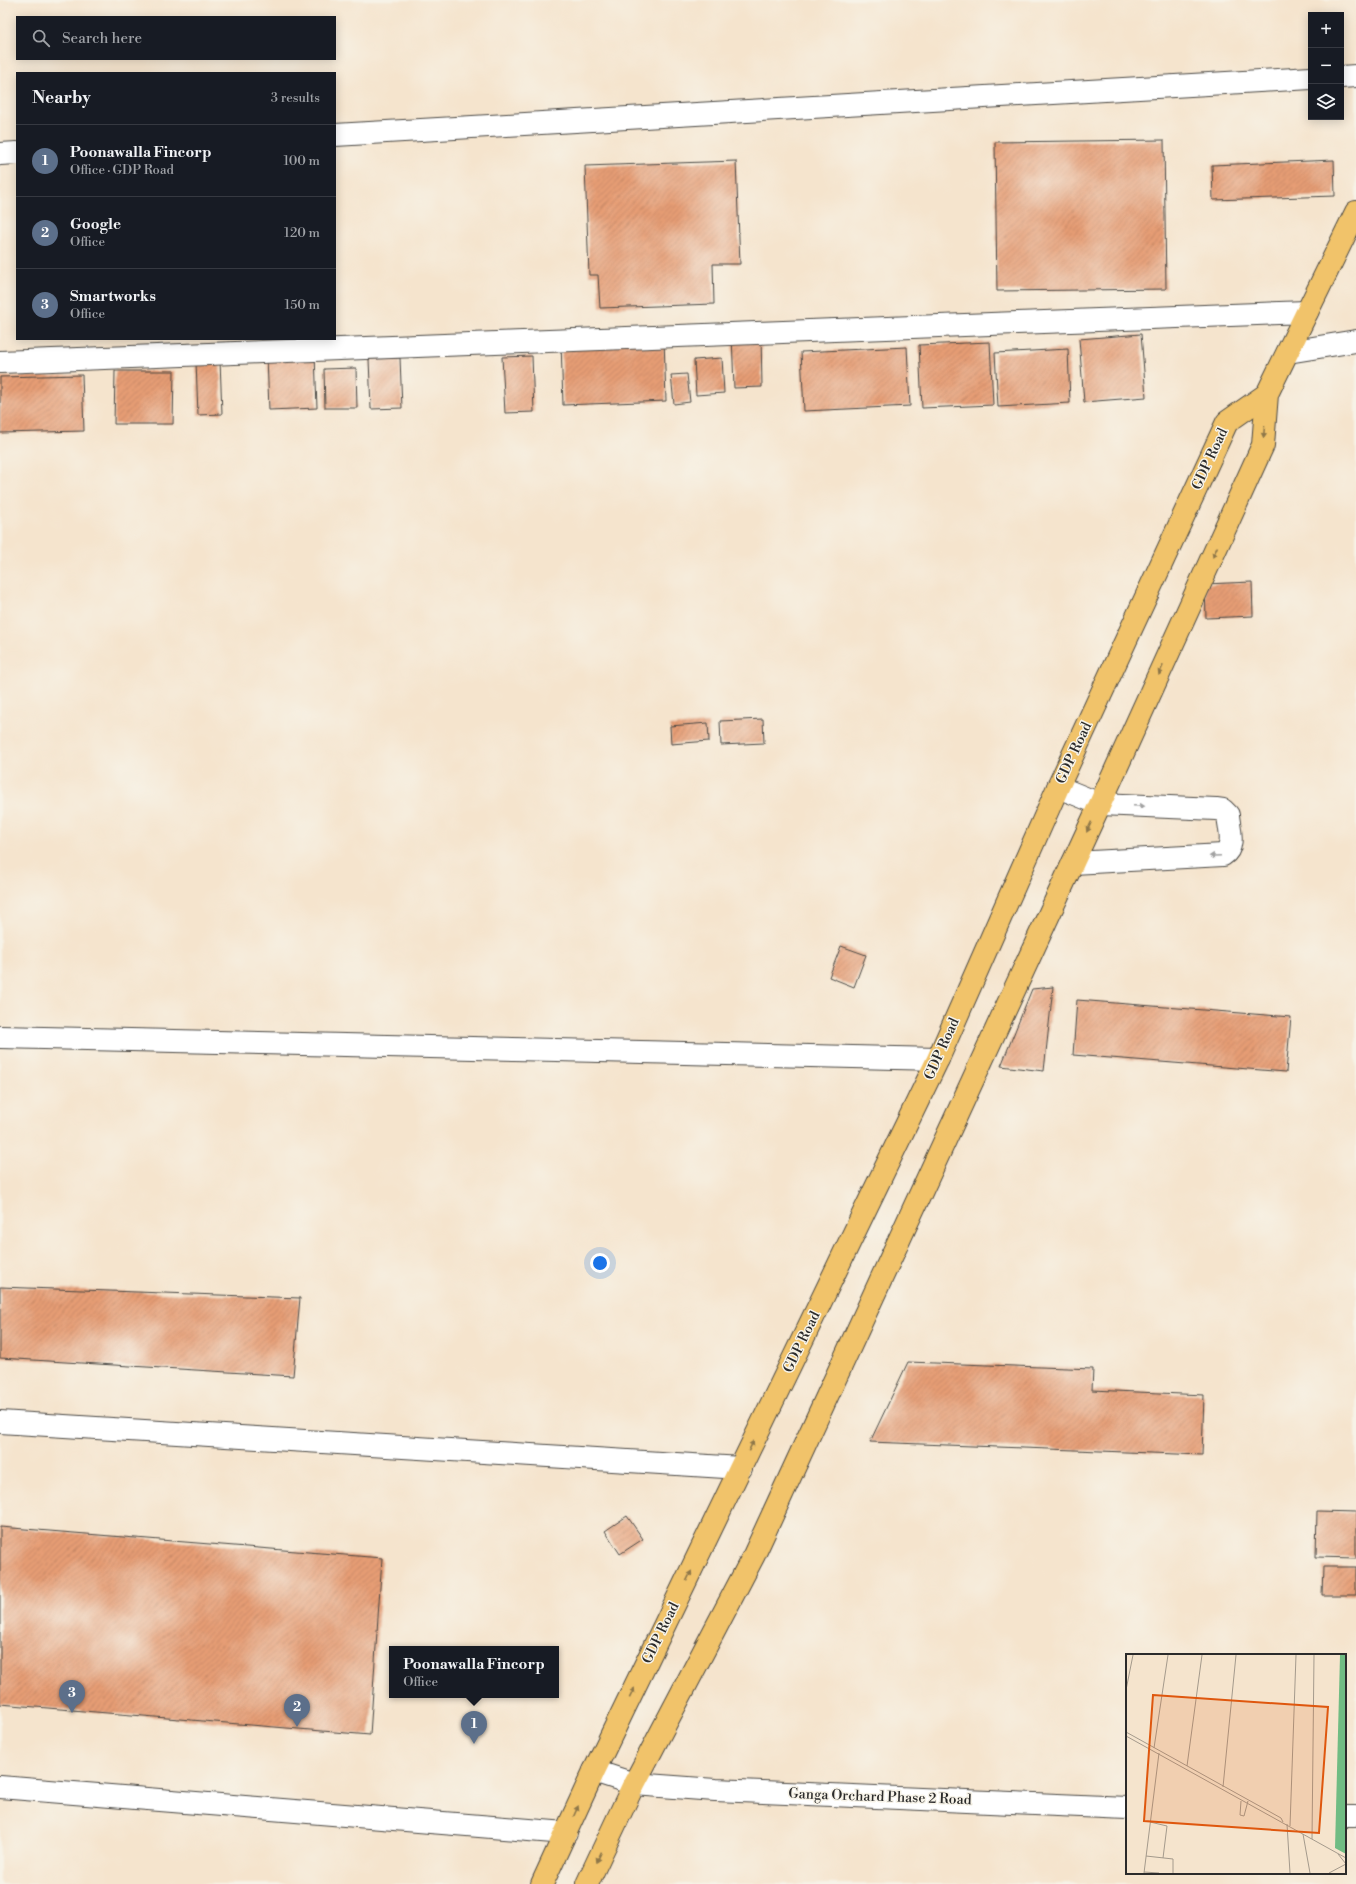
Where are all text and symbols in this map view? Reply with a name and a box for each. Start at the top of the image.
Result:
map controls [1308,12,1344,120]
button: + [1308,12,1344,48]
search box [16,16,336,60]
icon: search [30,27,52,49]
text: Search here [62,29,142,48]
button: − [1308,48,1344,84]
button: layers [1308,84,1344,120]
text: Nearby [32,87,91,109]
text: 3 results [271,90,320,106]
text: Poonawalla Fincorp [70,143,212,162]
text: 1 [42,153,48,169]
text: 100 m [284,153,320,169]
text: Office · GDP Road [70,162,174,178]
text: Google [70,215,121,234]
text: 2 [41,225,49,241]
text: 120 m [284,225,320,241]
text: Office [70,234,105,250]
text: Smartworks [70,287,156,306]
text: 3 [41,297,49,313]
text: 150 m [285,297,320,313]
text: Office [70,306,105,322]
street label: GDP Road [1188,425,1232,493]
one-way arrow [1261,426,1268,439]
one-way arrow [1211,546,1218,558]
one-way arrow [1158,665,1164,676]
street label: GDP Road [1052,719,1096,787]
one-way arrow [1133,803,1146,809]
one-way arrow [1086,821,1092,832]
one-way arrow [1208,853,1221,859]
street label: GDP Road [920,1015,964,1083]
your location [590,1253,610,1273]
street label: GDP Road [779,1308,825,1376]
one-way arrow [748,1441,754,1452]
one-way arrow [686,1570,692,1582]
street label: GDP Road [638,1599,684,1667]
popup [389,1646,559,1698]
inset map [1126,1654,1346,1874]
text: Poonawalla Fincorp [403,1655,545,1674]
text: Office [403,1674,438,1690]
pin: 3 [59,1680,85,1713]
one-way arrow [629,1687,635,1699]
pin: 2 [284,1694,310,1727]
pin: 1 [461,1711,487,1744]
street label: Ganga Orchard Phase 2 Road [788,1785,972,1809]
one-way arrow [574,1804,580,1816]
one-way arrow [596,1851,602,1863]

